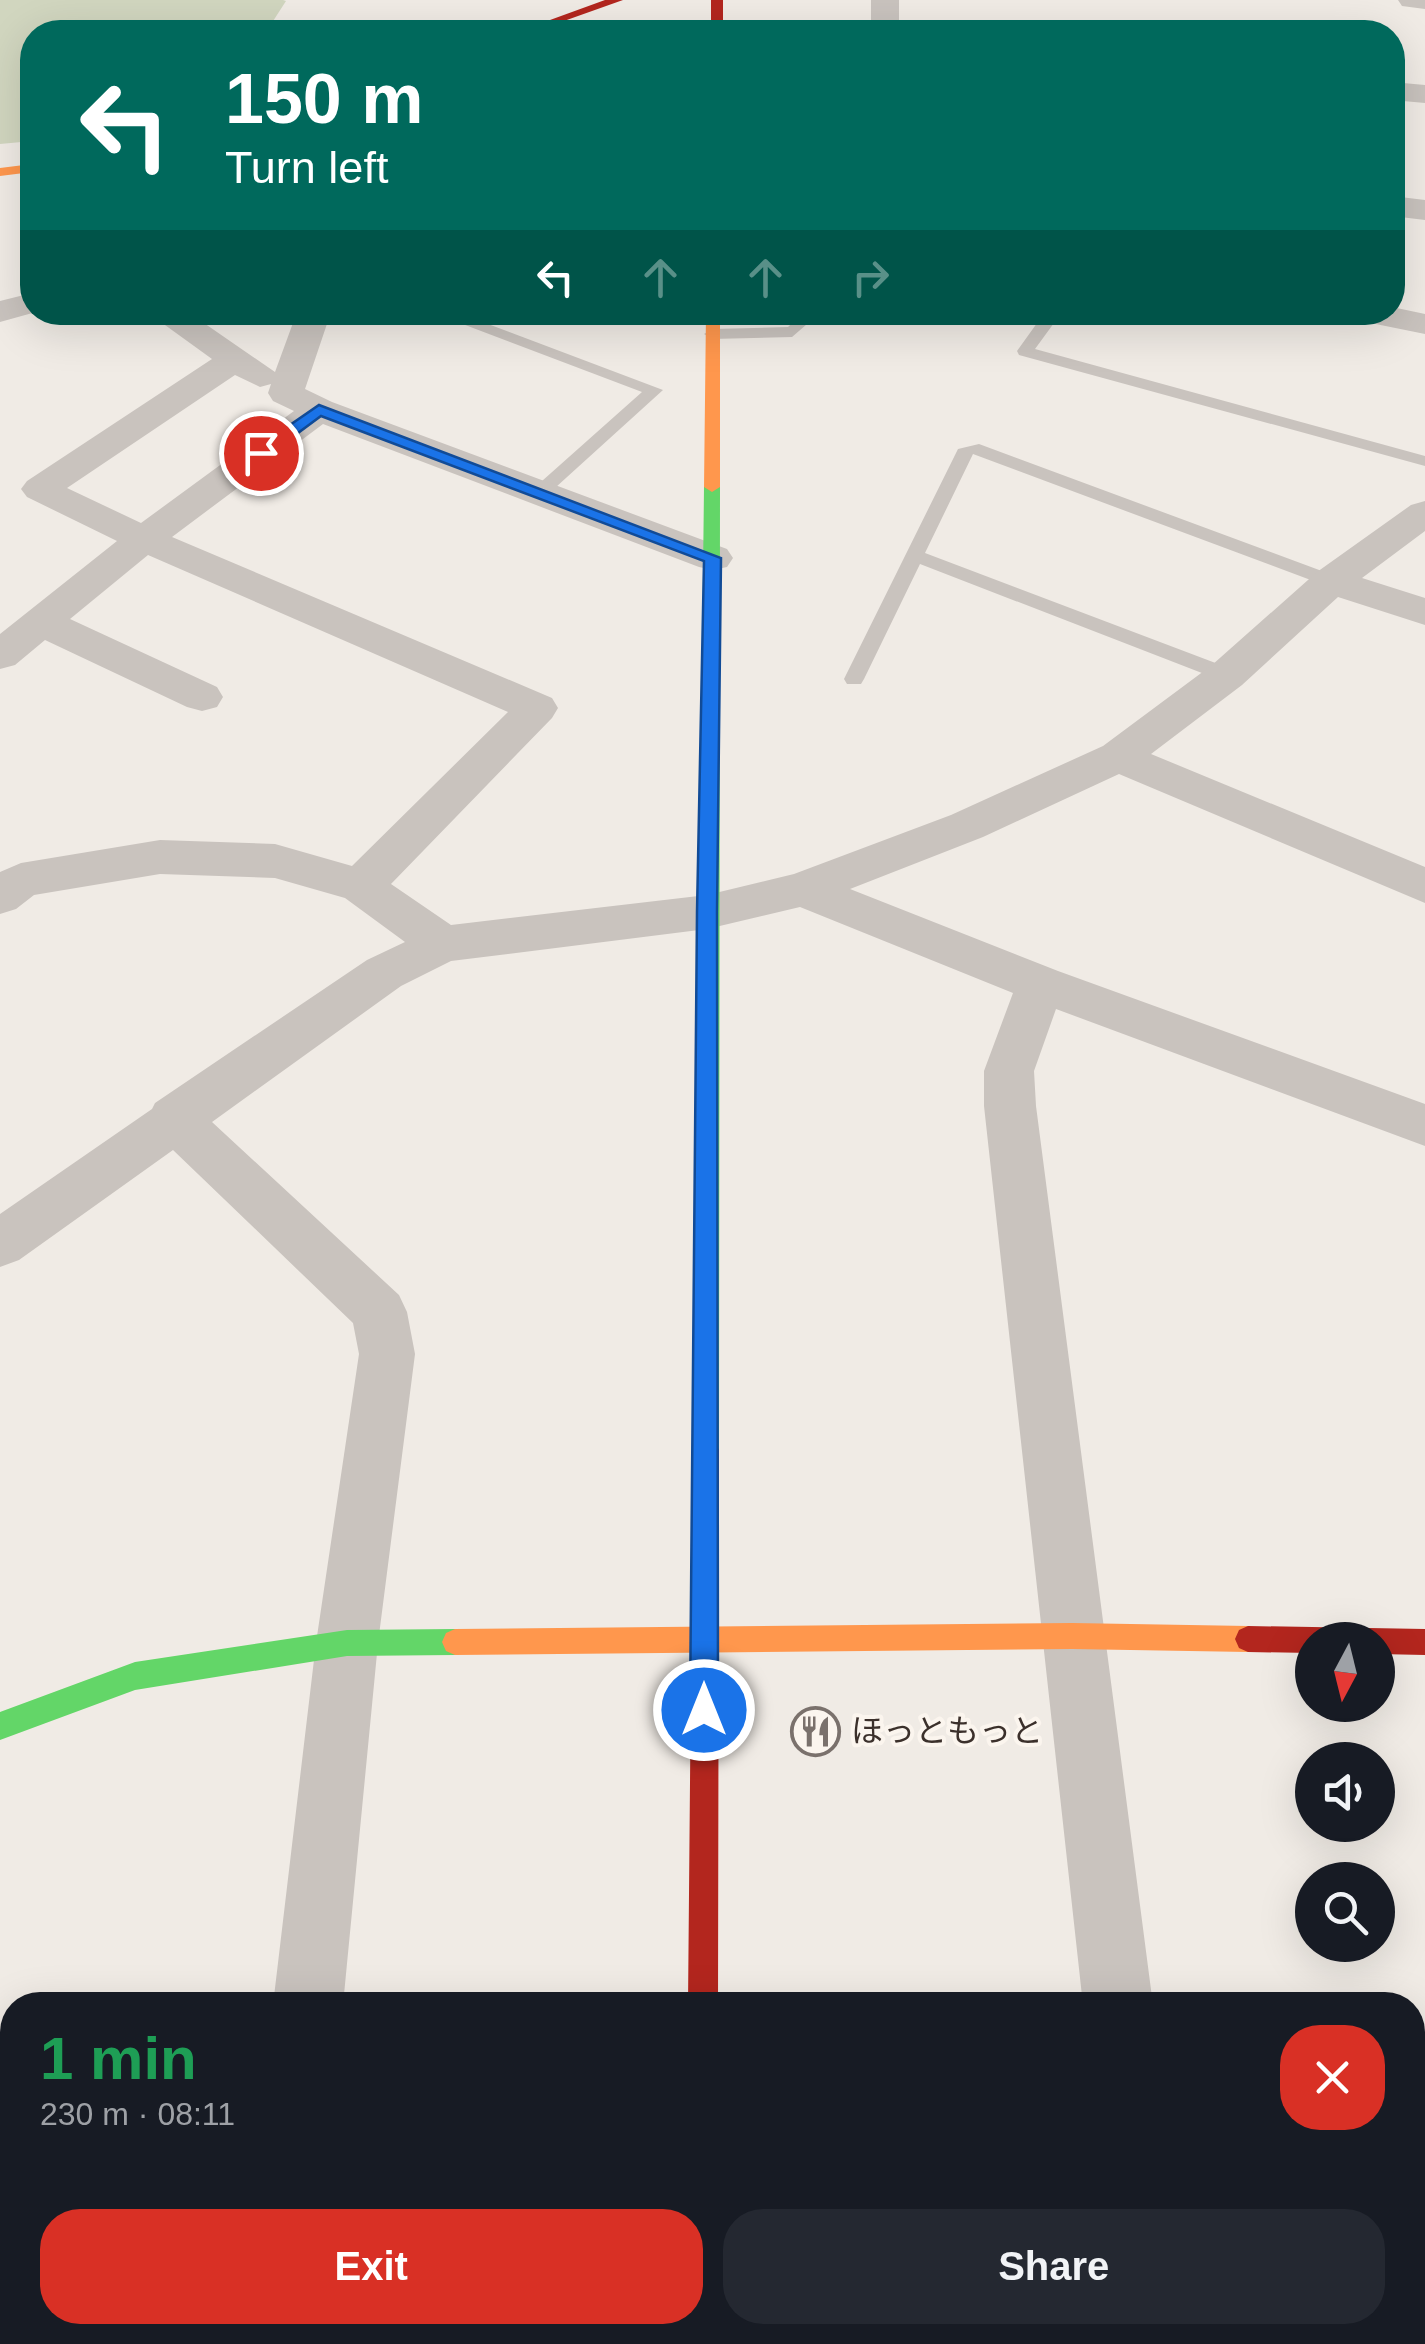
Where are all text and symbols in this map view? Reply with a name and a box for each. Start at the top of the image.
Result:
icon: left [60,60,190,190]
text: 150 m [225,60,423,138]
text: Turn left [225,142,388,193]
icon: left [528,250,583,305]
icon: ahead [633,250,688,305]
icon: ahead [738,250,793,305]
icon: right [843,250,898,305]
pin [219,411,304,496]
icon: arrive [234,426,289,481]
north arrow [1295,1622,1395,1722]
map controls [1295,1622,1395,1962]
position arrow [652,1658,756,1762]
restaurant icon: ほっともっと [790,1705,842,1757]
place label: ほっともっと [851,1713,1043,1749]
button: sound [1295,1742,1395,1842]
button: search [1295,1862,1395,1962]
text: 1 min [40,2025,197,2092]
button: close [1280,2025,1385,2130]
text: 230 m · 08:11 [40,2096,235,2132]
button: Exit [40,2209,703,2324]
button: Share [723,2209,1385,2324]

